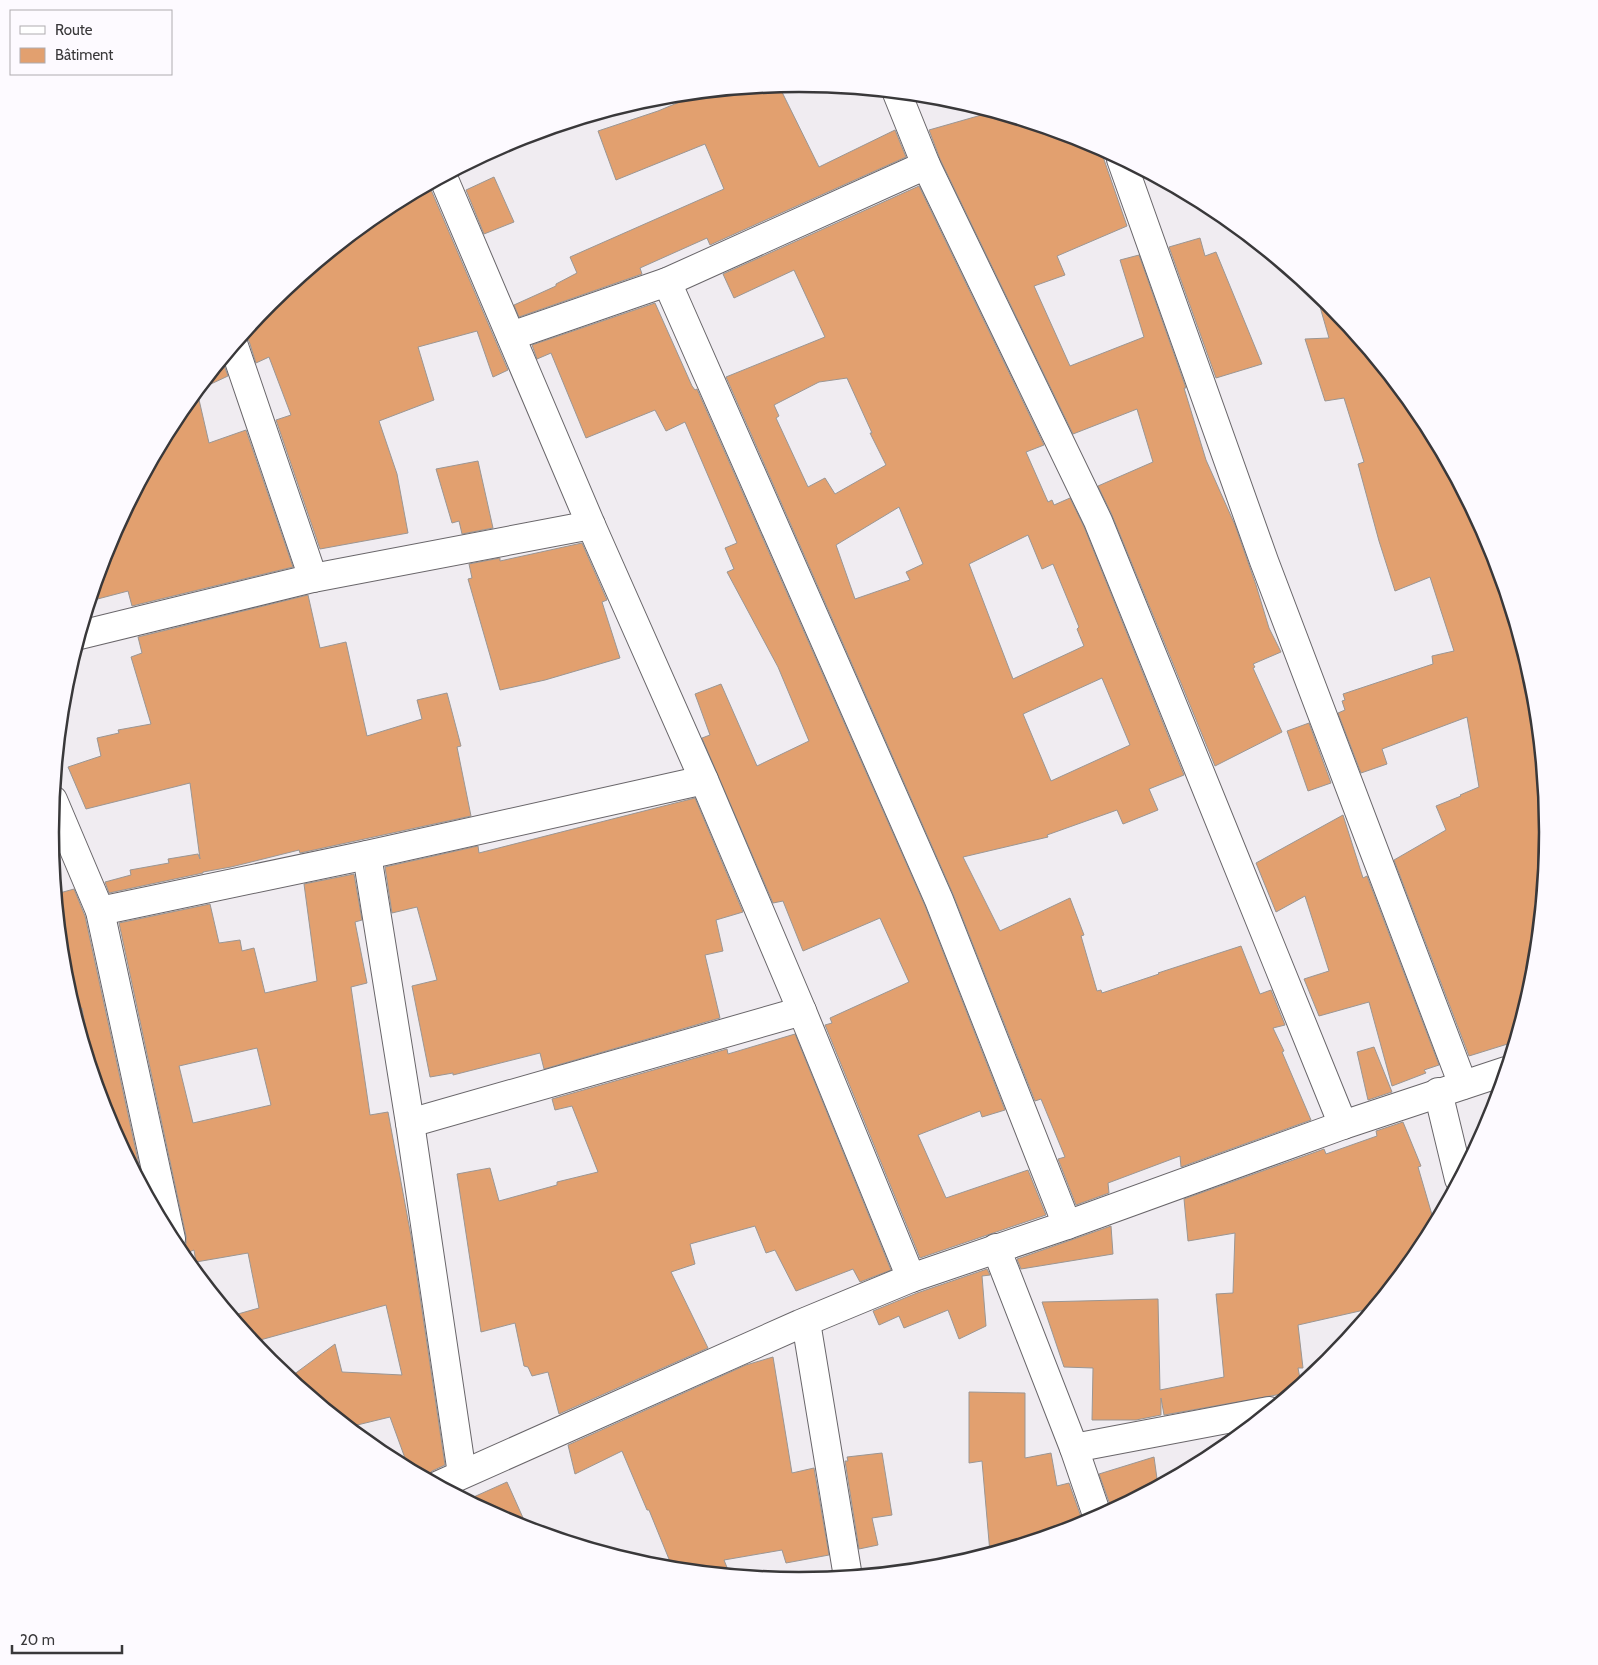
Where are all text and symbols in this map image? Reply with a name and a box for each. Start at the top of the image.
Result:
legend [10,10,172,75]
text: Route [55,21,93,39]
text: Bâtiment [55,46,113,64]
scale bar [12,1622,122,1654]
text: 20 m [20,1631,55,1649]

